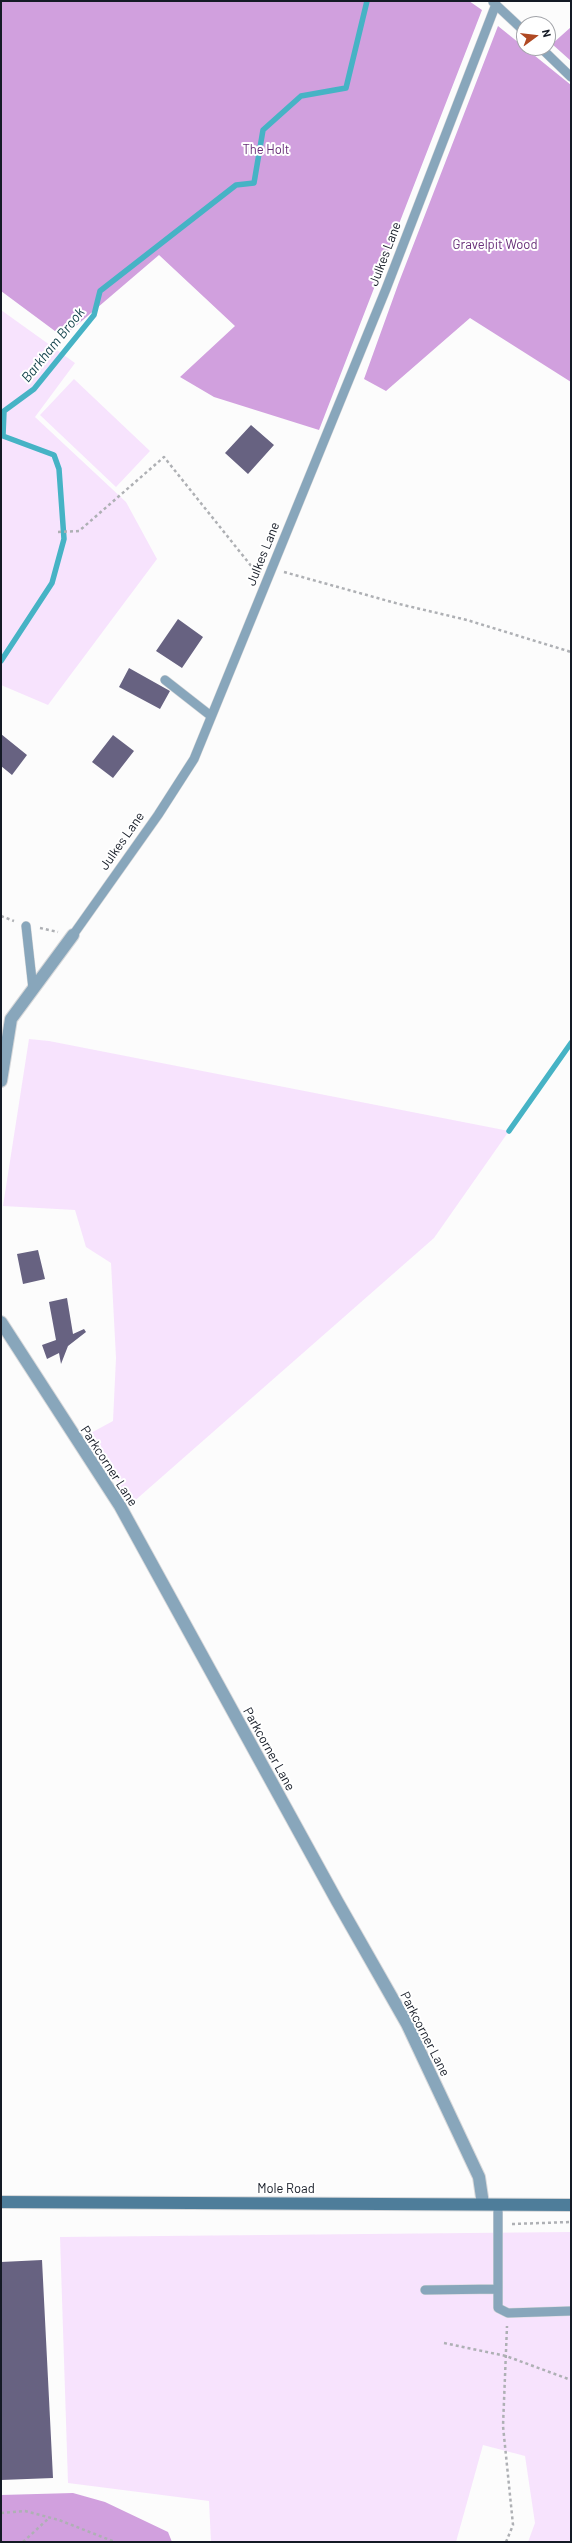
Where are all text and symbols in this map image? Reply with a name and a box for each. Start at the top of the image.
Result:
north arrow [516,16,556,56]
text: N [540,28,554,38]
park label: The Holt [242,142,290,158]
street label: Julkes Lane [366,220,404,288]
park label: Gravelpit Wood [453,237,537,253]
water label: Barkham Brook [18,304,88,386]
street label: Julkes Lane [243,520,283,588]
street label: Julkes Lane [96,809,148,873]
street label: Parkcorner Lane [77,1423,141,1509]
street label: Parkcorner Lane [240,1705,298,1793]
street label: Parkcorner Lane [397,1989,453,2079]
street label: Mole Road [257,2181,315,2197]

